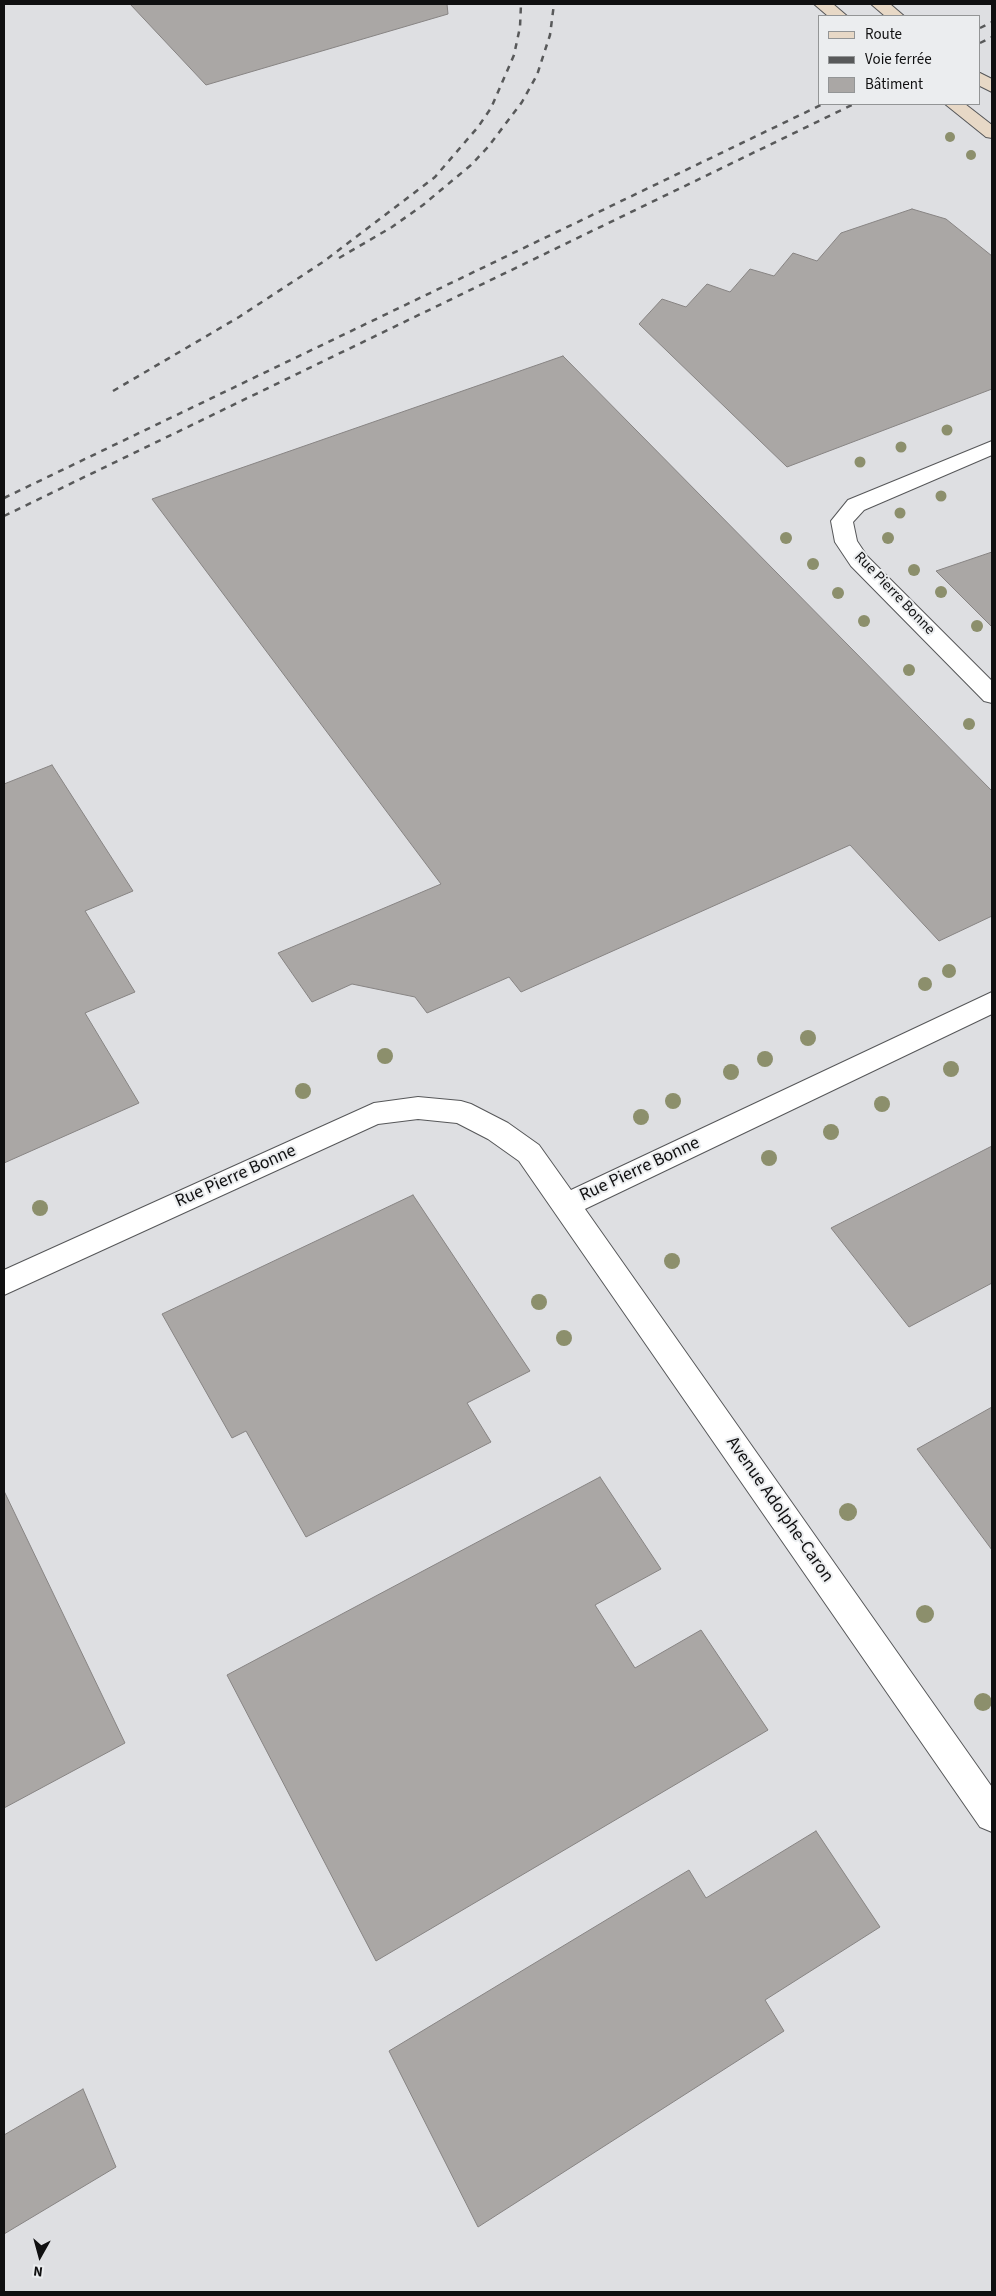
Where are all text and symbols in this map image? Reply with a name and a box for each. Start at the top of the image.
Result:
legend [818,15,981,105]
text: Route [865,24,902,45]
text: Voie ferrée [865,49,932,70]
text: Bâtiment [865,74,923,95]
street label: Rue Pierre Bonne [850,549,938,639]
street label: Rue Pierre Bonne [577,1133,703,1207]
street label: Rue Pierre Bonne [172,1141,300,1213]
street label: Avenue Adolphe-Caron [721,1433,837,1587]
north arrow [15,2231,65,2281]
text: N [32,2260,44,2281]

